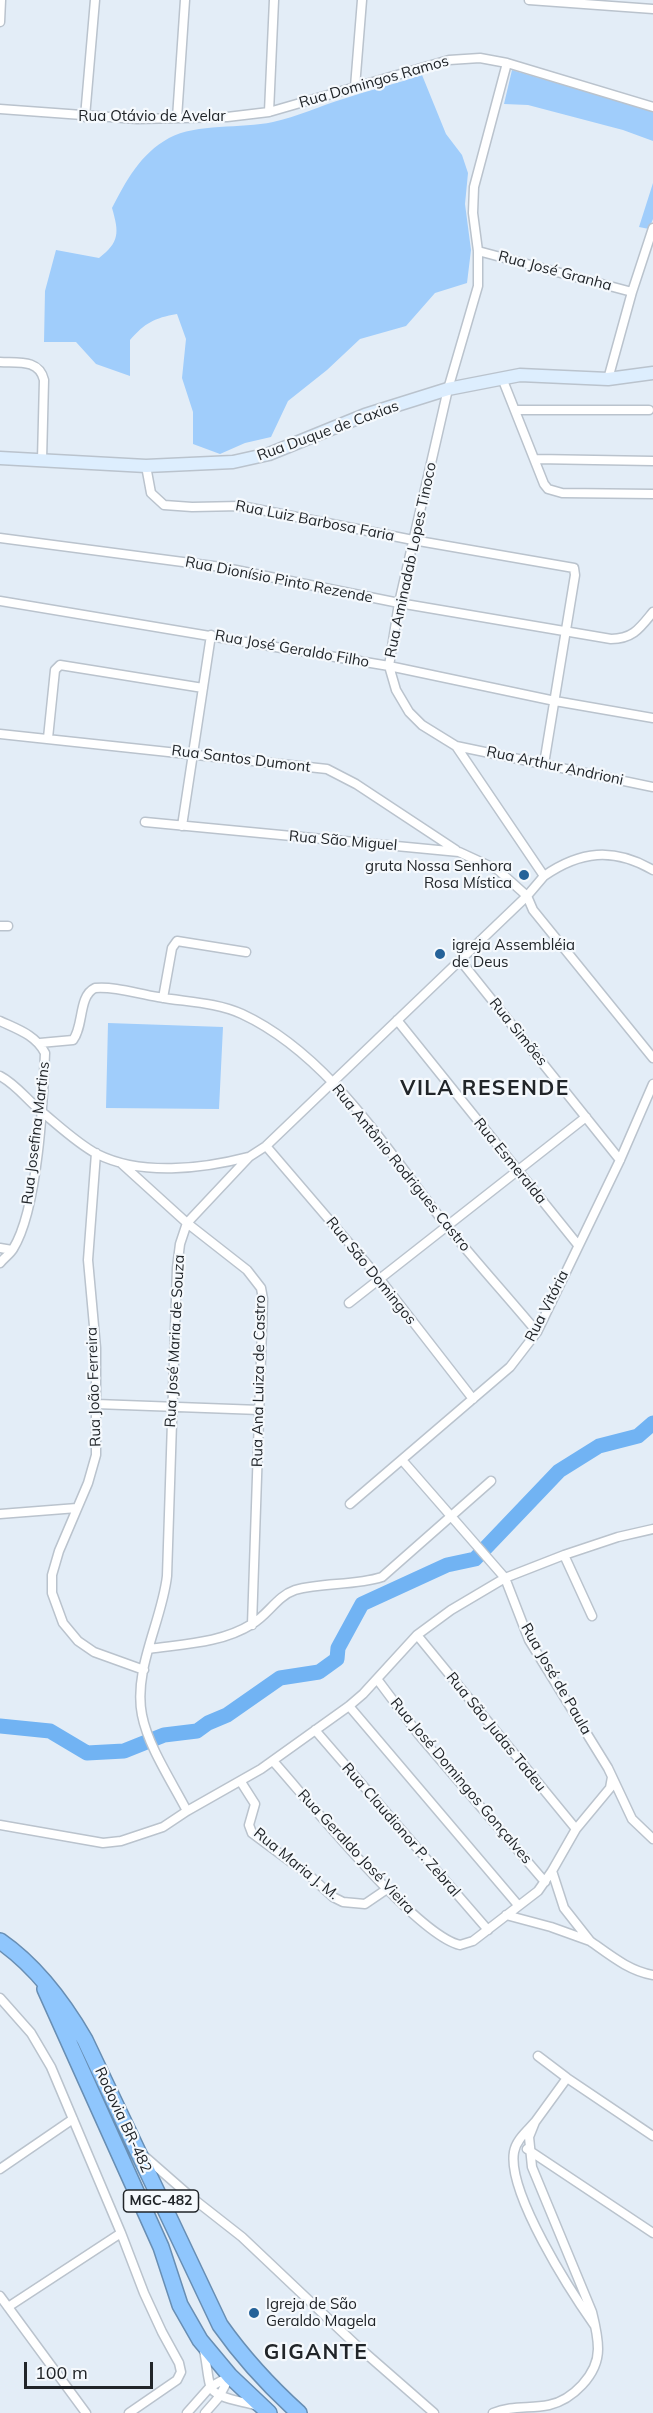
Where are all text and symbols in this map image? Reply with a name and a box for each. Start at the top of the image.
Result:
street label: Rua Domingos Ramos [297,52,451,112]
street label: Rua Otávio de Avelar [78,107,226,125]
street label: Rua José Granha [496,247,614,295]
street label: Rua Duque de Caxias [255,397,401,465]
street label: Rua Aminadab Lopes Tinoco [381,461,441,659]
street label: Rua Luiz Barbosa Faria [234,497,396,545]
street label: Rua Dionísio Pinto Rezende [184,553,374,607]
street label: Rua José Geraldo Filho [213,627,371,671]
street label: Rua Santos Dumont [171,742,311,776]
street label: Rua Arthur Andrioni [485,743,625,789]
street label: Rua São Miguel [288,827,398,855]
place label: gruta Nossa Senhora Rosa Mística [365,857,512,892]
marker: gruta Nossa Senhora Rosa Mística [517,868,531,882]
place label: igreja Assembléia de Deus [452,936,575,971]
marker: igreja Assembléia de Deus [433,947,447,961]
street label: Rua Simões [485,994,551,1070]
street label: Rua Josefina Martins [18,1060,54,1206]
district label: VILA RESENDE [400,1076,570,1102]
street label: Rua Antônio Rodrigues Castro [328,1081,474,1255]
street label: Rua Esmeralda [470,1114,550,1208]
street label: Rua São Domingos [322,1214,420,1328]
street label: Rua José Maria de Souza [161,1254,189,1428]
street label: Rua Vitória [521,1267,573,1345]
street label: Rua Ana Luiza de Castro [248,1295,270,1467]
street label: Rua João Ferreira [83,1327,105,1447]
street label: Rua José de Paula [517,1620,595,1738]
street label: Rua São Judas Tadeu [442,1669,550,1795]
street label: Rua José Domingos Gonçalves [386,1694,536,1868]
street label: Rua Claudionor P. Zebral [338,1759,464,1901]
street label: Rua Geraldo José Vieira [294,1786,418,1918]
street label: Rua Maria J. M. [250,1824,342,1904]
street label: Rodovia BR-482 [91,2064,155,2176]
road number: MGC-482 [124,2190,198,2212]
place label: Igreja de São Geraldo Magela [266,2295,376,2330]
marker: Igreja de São Geraldo Magela [247,2306,261,2320]
district label: GIGANTE [264,2340,368,2366]
scale bar [27,2350,156,2388]
text: 100 m [35,2361,88,2384]

